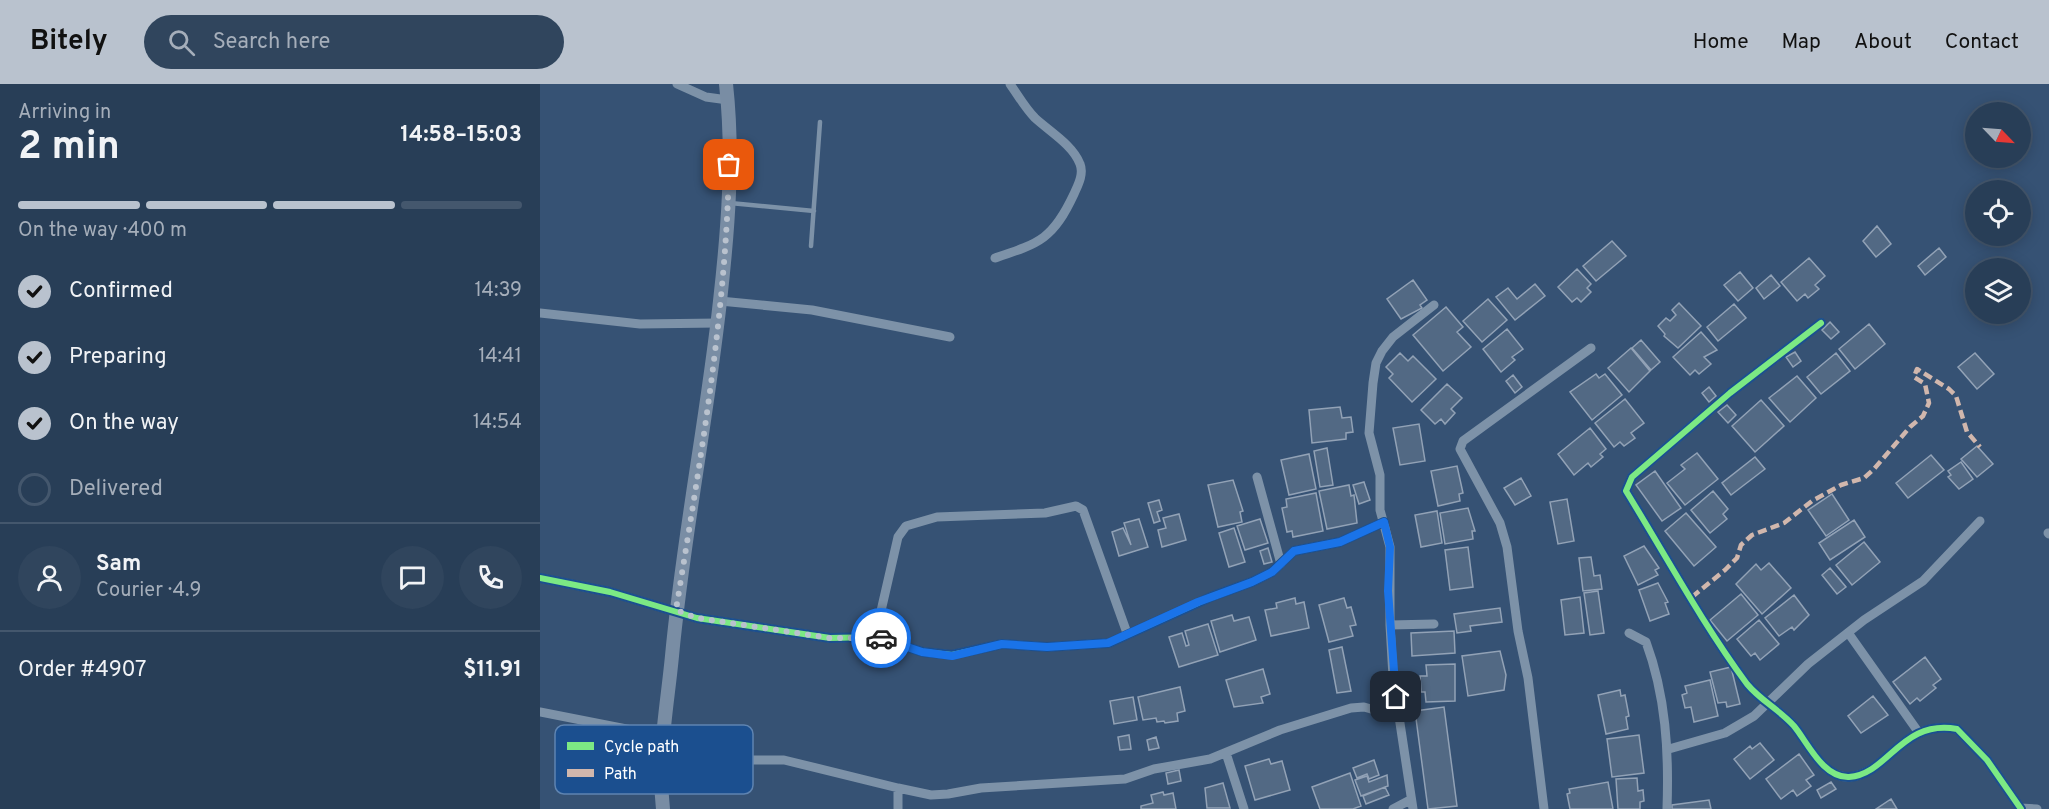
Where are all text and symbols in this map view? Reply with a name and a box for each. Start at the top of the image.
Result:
search box [144,15,564,69]
text: Bitely [30,24,108,60]
icon: search [165,26,198,59]
text: Search here [213,29,330,56]
text: Home [1693,29,1749,56]
text: Map [1782,29,1821,56]
text: About [1854,29,1912,56]
text: Contact [1945,29,2019,56]
text: Arriving in [18,100,111,126]
north arrow [1965,102,2031,168]
map controls [1965,102,2031,324]
text: 14:58–15:03 [400,122,522,149]
text: 2 min [18,124,120,173]
pin [703,139,754,190]
icon: bag [712,148,745,181]
button: locate [1965,180,2031,246]
text: On the way · 400 m [18,218,187,244]
button: layers [1965,258,2031,324]
icon: check [18,275,51,308]
text: Confirmed [69,278,173,305]
text: 14:39 [474,278,522,304]
icon: check [18,341,51,374]
text: Preparing [69,344,167,371]
text: 14:41 [478,344,522,370]
icon: check [18,407,51,440]
text: On the way [69,410,179,437]
text: 14:54 [473,410,522,436]
text: Delivered [69,476,163,503]
button: person [18,546,81,609]
button: chat [381,546,444,609]
button: phone [459,546,522,609]
text: Sam [96,551,141,578]
text: Courier · 4.9 [96,578,201,604]
courier [851,608,911,668]
icon: car [865,622,898,655]
text: Order #4907 [18,657,147,684]
text: $11.91 [463,657,522,684]
pin [1370,671,1421,722]
icon: home [1379,680,1412,713]
legend [555,725,753,794]
text: Cycle path [604,738,679,758]
text: Path [604,765,637,785]

